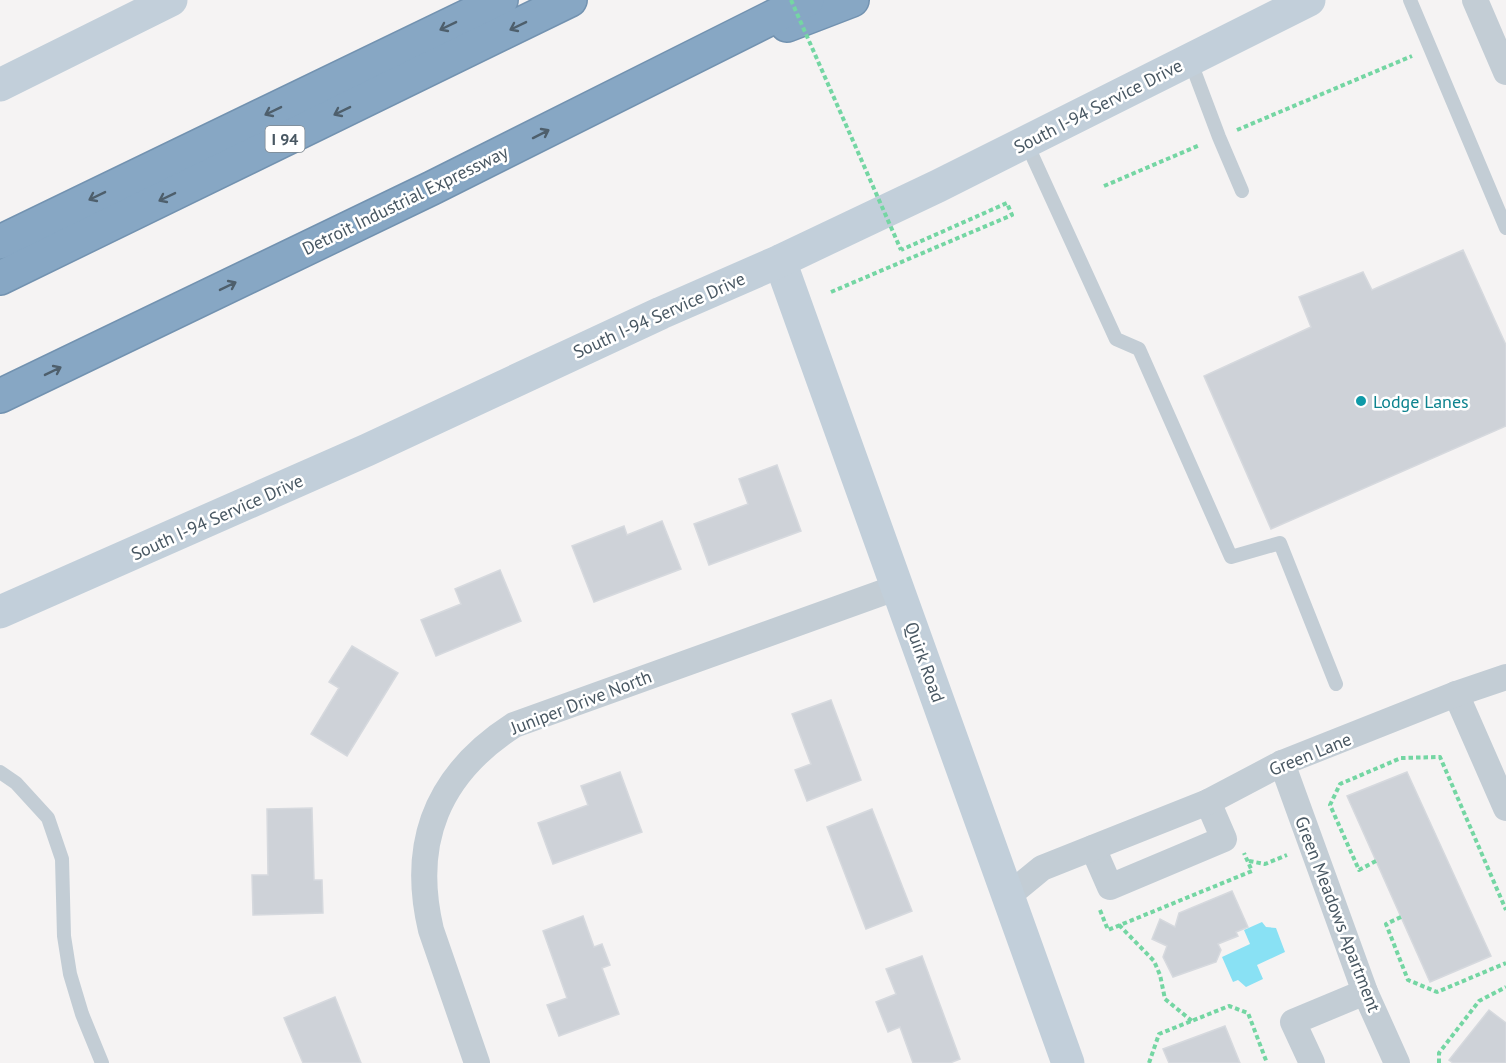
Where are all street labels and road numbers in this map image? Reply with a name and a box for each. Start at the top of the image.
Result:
street label: South I-94 Service Drive [1010,54,1186,158]
road number: I 94 [266,126,304,152]
street label: Detroit Industrial Expressway [298,140,512,260]
street label: South I-94 Service Drive [569,267,749,363]
street label: South I-94 Service Drive [127,469,307,565]
street label: Quirk Road [900,619,950,705]
street label: Juniper Drive North [506,665,655,740]
street label: Green Lane [1265,727,1355,781]
street label: Green Meadows Apartment [1290,813,1386,1015]

